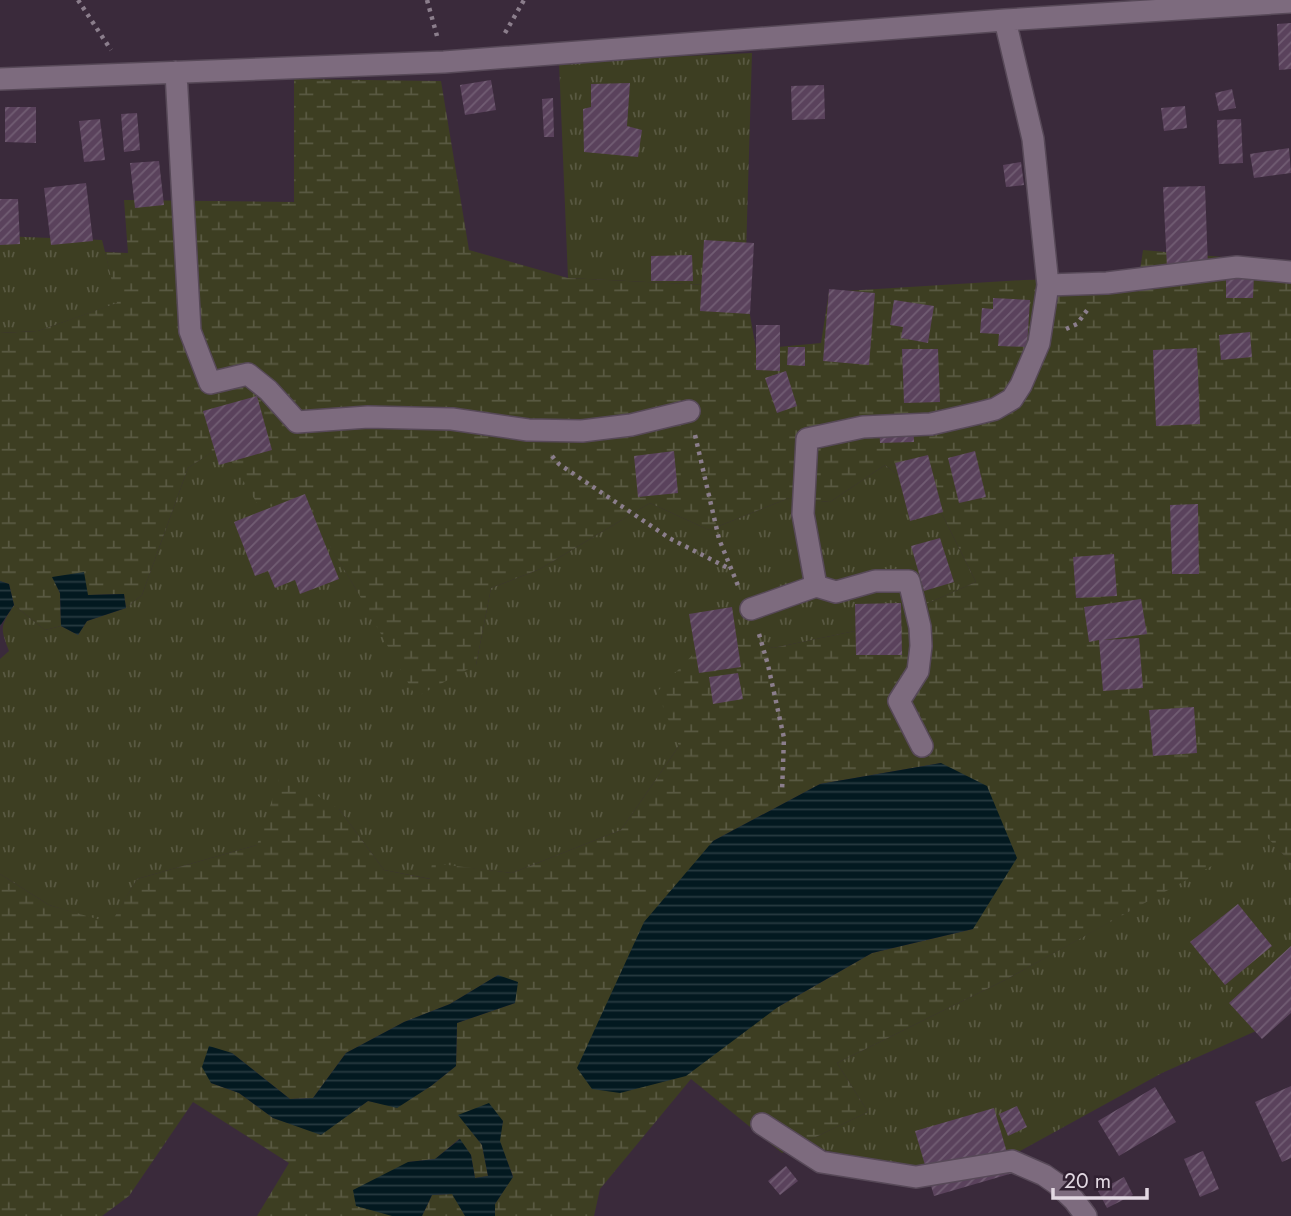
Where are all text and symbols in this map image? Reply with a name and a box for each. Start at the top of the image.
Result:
scale bar [1053,1156,1148,1200]
text: 20 m [1064,1166,1111,1196]

